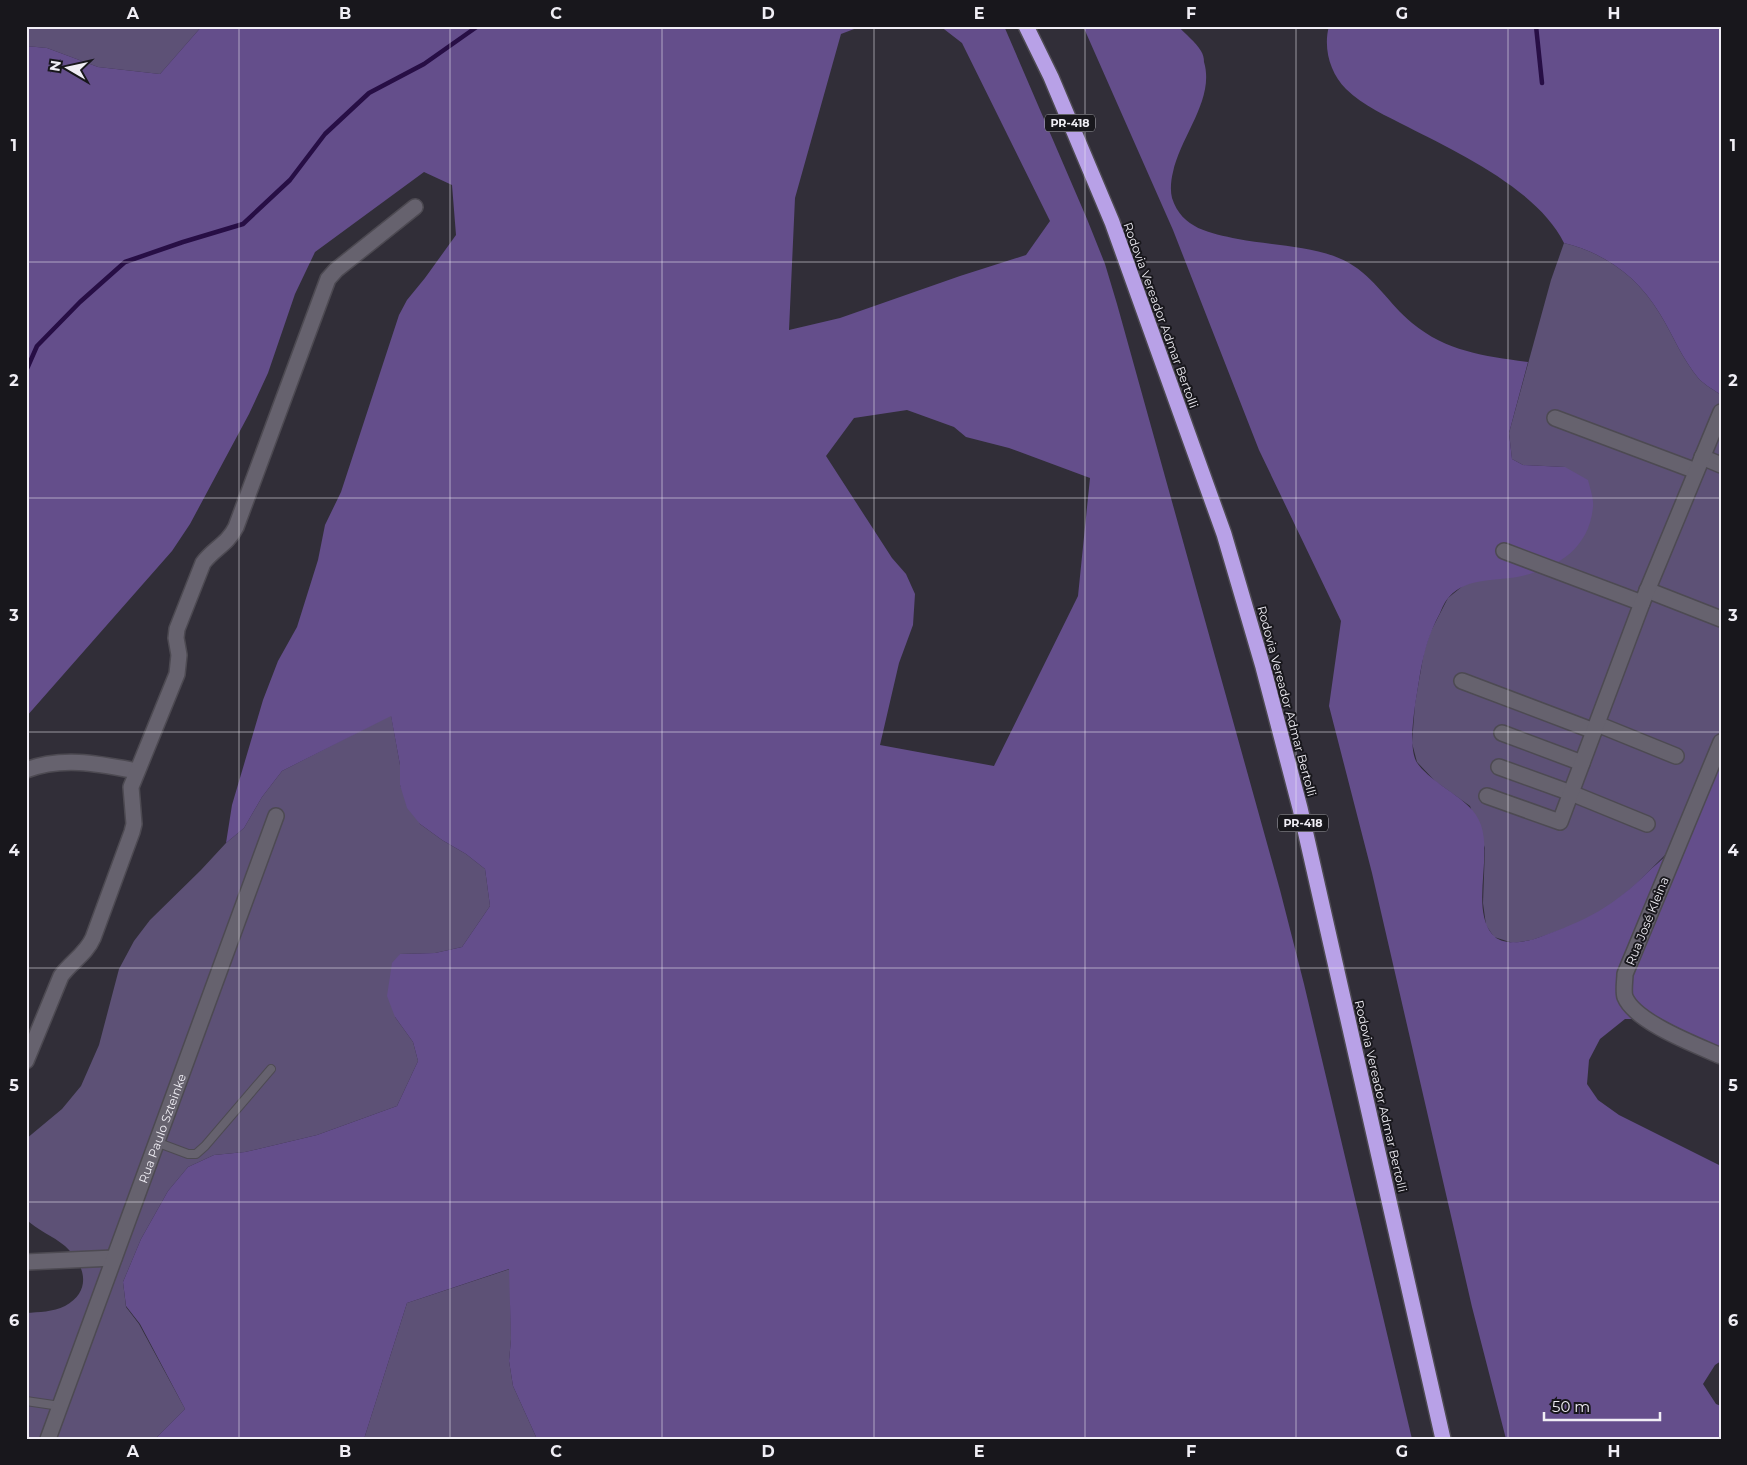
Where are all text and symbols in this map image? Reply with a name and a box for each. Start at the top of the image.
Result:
text: A [126,4,140,23]
text: B [339,4,351,23]
text: C [550,4,562,23]
text: D [761,4,775,23]
text: E [974,4,984,23]
text: F [1186,4,1196,23]
text: G [1396,4,1408,23]
text: H [1608,4,1620,23]
north arrow [42,42,92,92]
text: N [45,59,65,73]
road number: PR-418 [1045,115,1095,132]
text: 1 [11,136,17,155]
text: 1 [1730,136,1736,155]
street label: Rodovia Vereador Admar Bertolli [1120,220,1202,410]
text: 2 [9,371,19,390]
text: 2 [1728,371,1738,390]
street label: Rodovia Vereador Admar Bertolli [1254,604,1320,798]
text: 3 [8,606,19,625]
text: 3 [1727,606,1738,625]
road number: PR-418 [1278,814,1328,831]
text: 4 [8,841,20,860]
text: 4 [1727,841,1739,860]
street label: Rua José Kleina [1622,875,1672,967]
street label: Rodovia Vereador Admar Bertolli [1352,999,1410,1193]
street label: Rua Paulo Szteinke [135,1071,189,1185]
text: 5 [9,1076,19,1095]
text: 5 [1728,1076,1738,1095]
text: 6 [9,1311,19,1330]
text: 6 [1728,1311,1738,1330]
scale bar [1544,1390,1661,1422]
text: 50 m [1552,1397,1590,1416]
text: A [126,1442,140,1461]
text: B [339,1442,351,1461]
text: C [550,1442,562,1461]
text: D [761,1442,775,1461]
text: E [974,1442,984,1461]
text: F [1186,1442,1196,1461]
text: G [1396,1442,1408,1461]
text: H [1608,1442,1620,1461]

